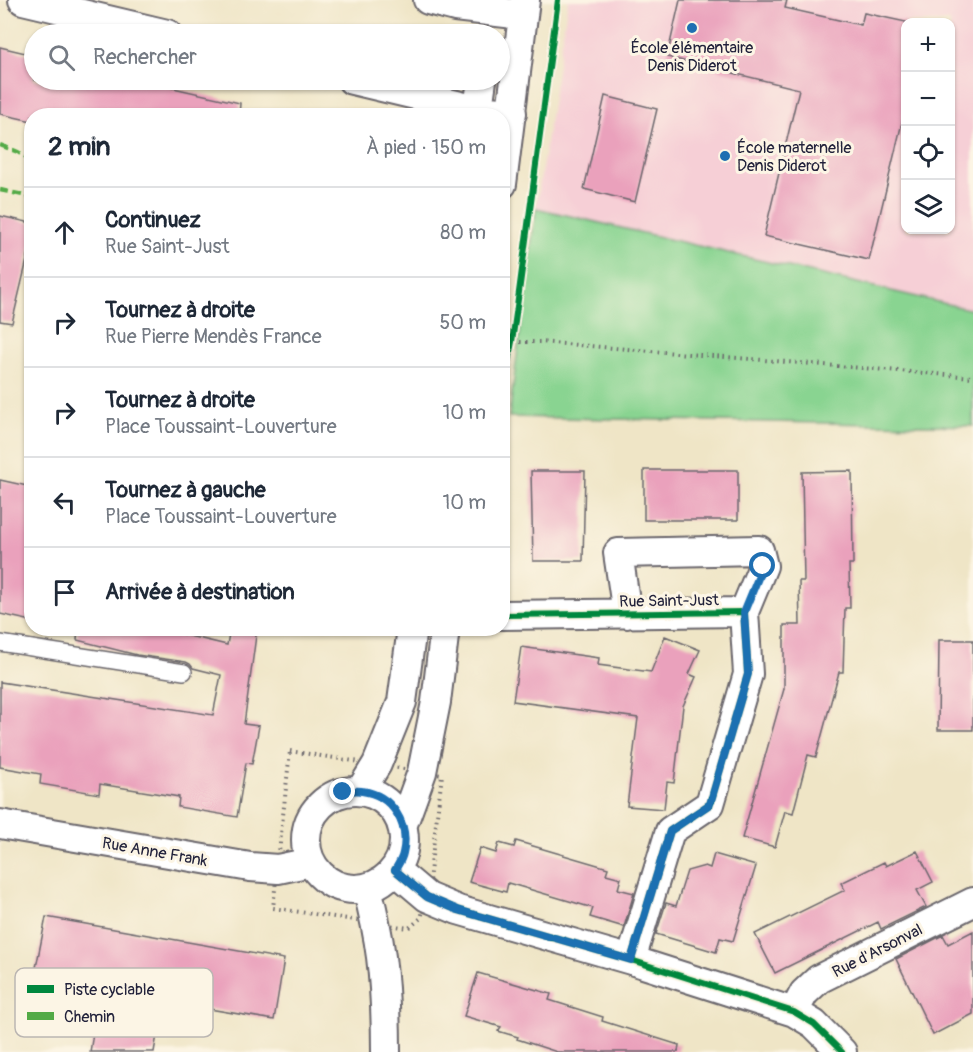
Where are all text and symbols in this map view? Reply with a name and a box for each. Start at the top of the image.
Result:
map controls [901,18,955,234]
button: + [901,18,955,72]
marker: École élémentaire Denis Diderot [685,21,699,35]
search box [24,24,510,90]
place label: École élémentaire Denis Diderot [631,38,753,76]
icon: search [45,41,78,74]
text: Rechercher [93,43,197,71]
button: − [901,72,955,126]
button: locate [901,126,955,180]
text: 2 min [48,131,110,163]
text: À pied · 150 m [366,135,486,160]
place label: École maternelle Denis Diderot [737,138,852,176]
marker: École maternelle Denis Diderot [718,149,732,163]
button: layers [901,180,955,234]
text: Continuez [105,206,201,234]
icon: ahead [48,216,81,249]
text: 80 m [440,220,486,245]
text: Rue Saint-Just [105,234,230,259]
text: Tournez à droite [105,296,255,324]
icon: right [48,306,81,339]
text: 50 m [439,310,486,335]
text: Rue Pierre Mendès France [105,324,322,349]
text: Tournez à droite [105,386,255,414]
icon: right [48,396,81,429]
text: 10 m [442,400,486,425]
text: Place Toussaint-Louverture [105,414,337,439]
text: Tournez à gauche [105,476,266,504]
icon: left [48,486,81,519]
text: 10 m [442,490,486,515]
text: Place Toussaint-Louverture [105,504,337,529]
route start [749,552,775,578]
icon: arrive [48,576,81,609]
text: Arrivée à destination [105,578,295,606]
street label: Rue Saint-Just [619,590,720,612]
route end [329,778,355,804]
street label: Rue Anne Frank [101,833,209,871]
street label: Rue d'Arsonval [829,920,926,982]
legend [15,968,213,1037]
text: Piste cyclable [64,980,155,1000]
text: Chemin [64,1007,115,1027]

